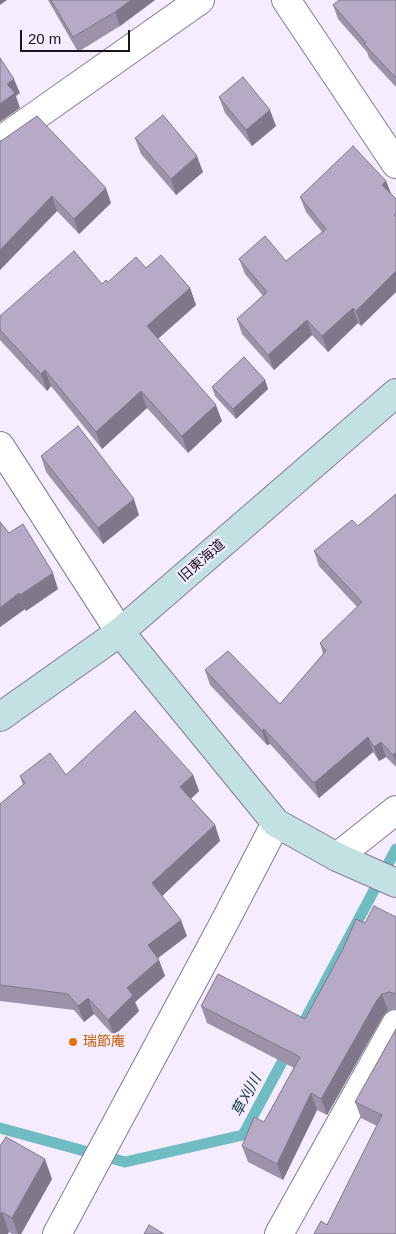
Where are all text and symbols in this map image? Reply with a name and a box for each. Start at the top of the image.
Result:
scale bar [22,20,132,52]
text: 20 m [28,30,61,47]
street label: 旧東海道 [175,536,229,586]
place label: 瑞節庵 [83,1034,125,1050]
marker: 瑞節庵 [67,1036,79,1048]
water label: 草刈川 [228,1072,266,1120]

